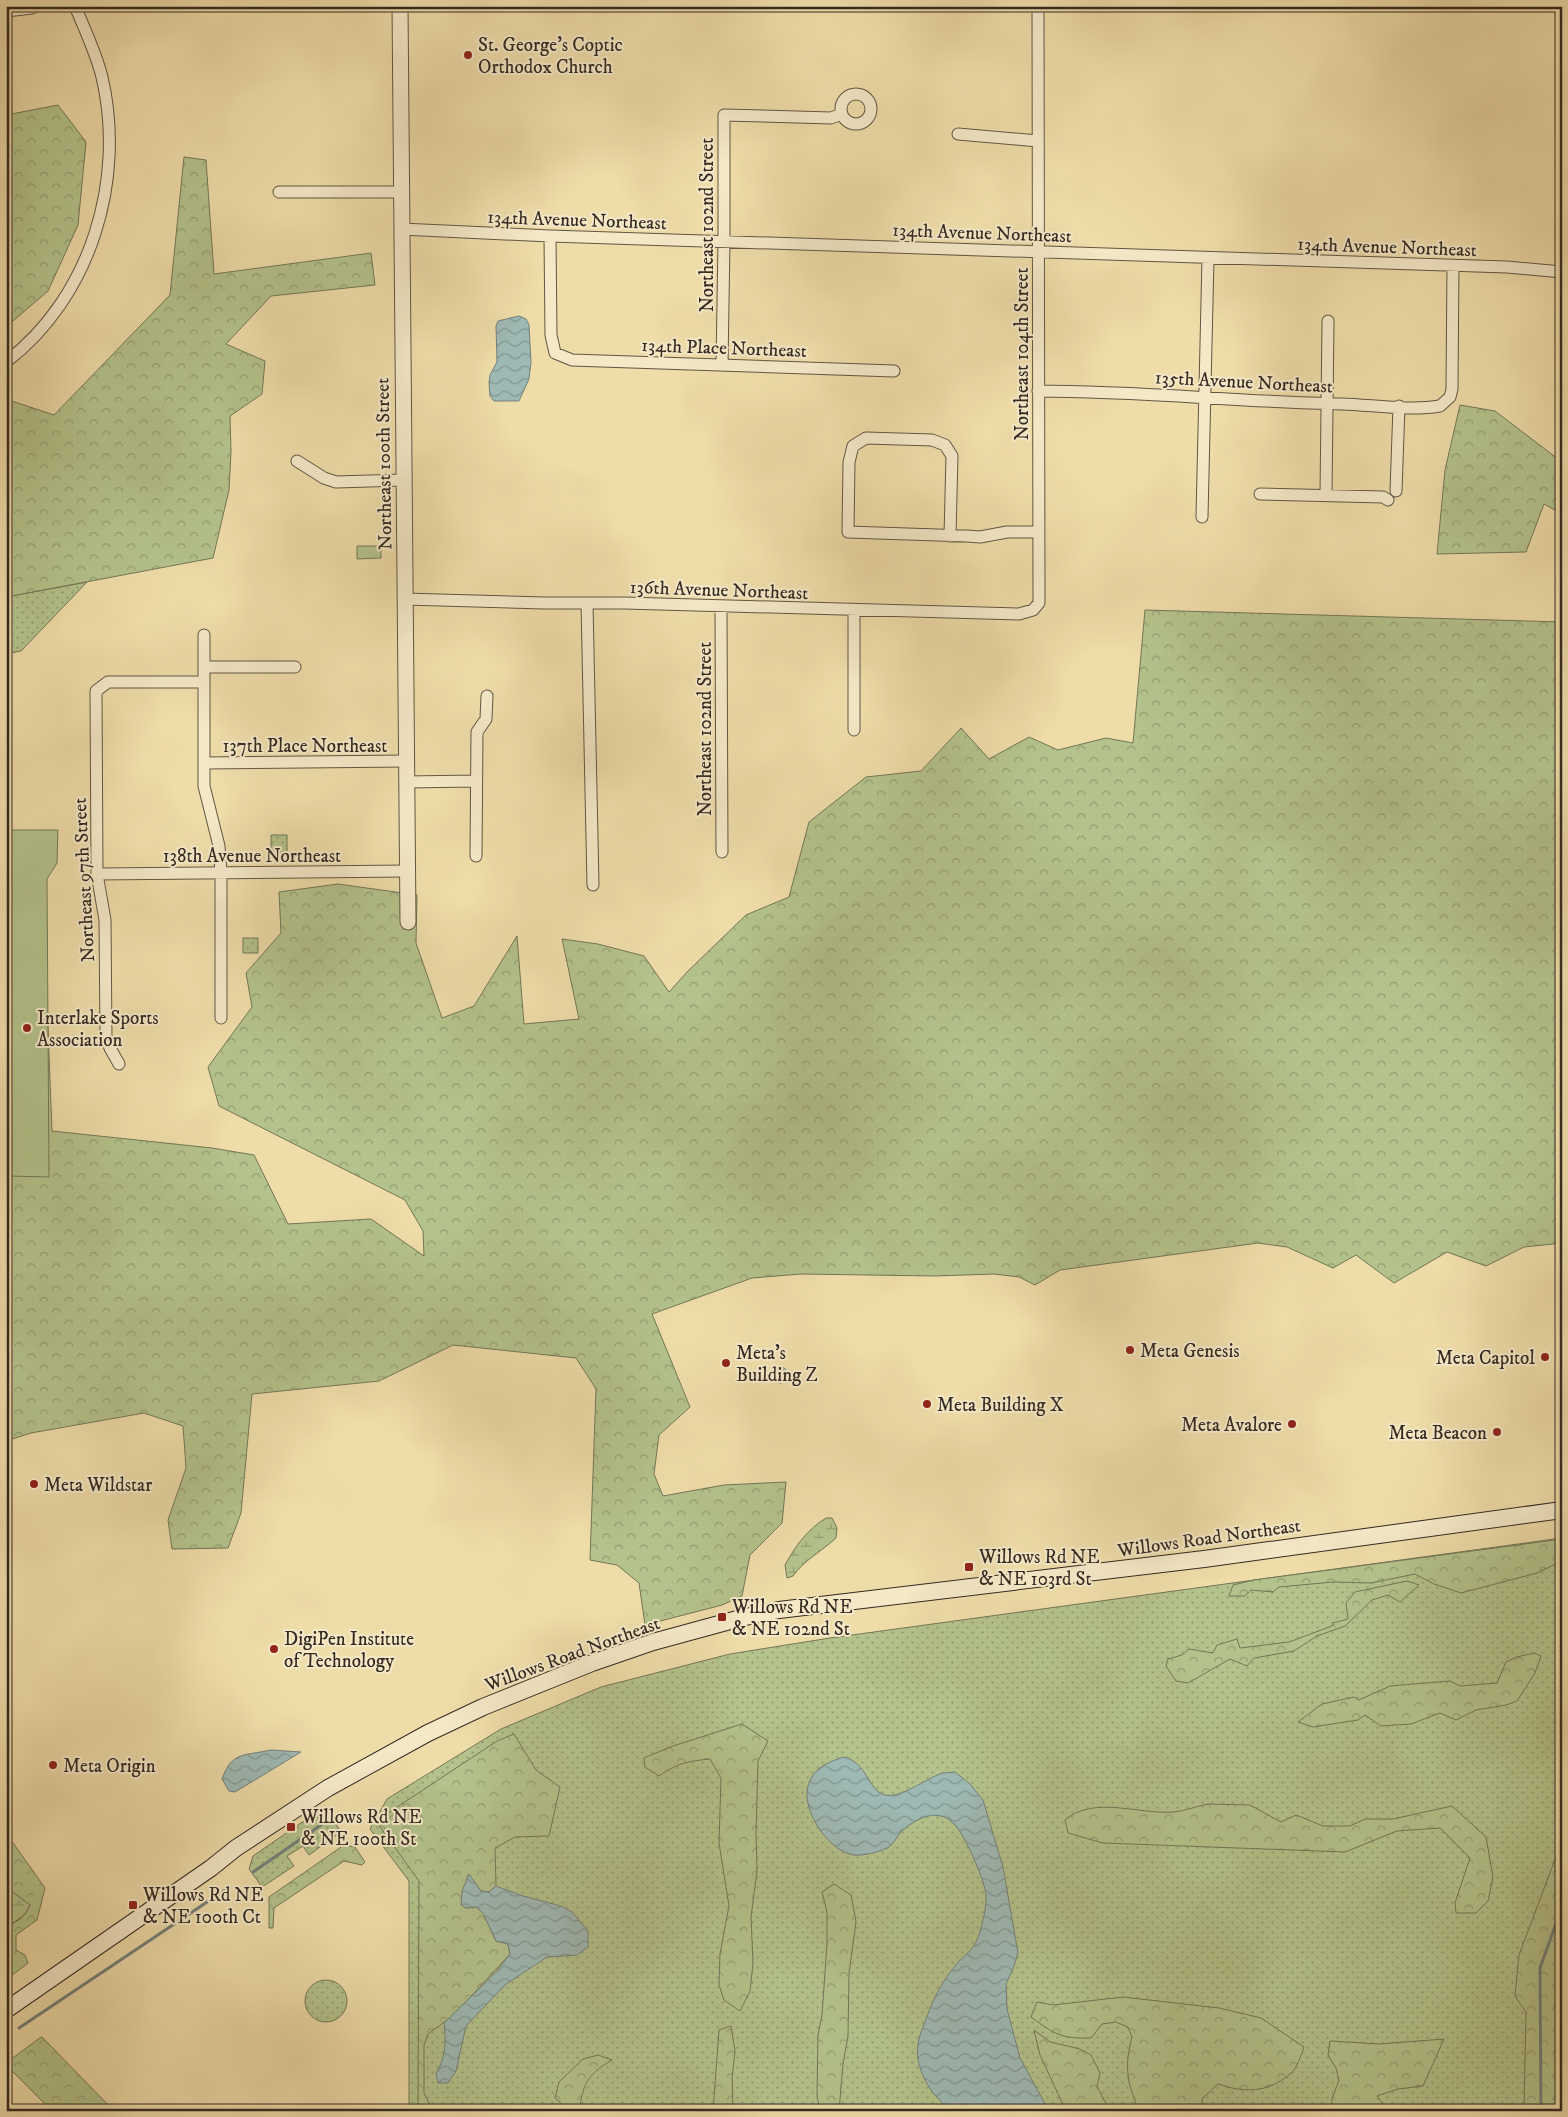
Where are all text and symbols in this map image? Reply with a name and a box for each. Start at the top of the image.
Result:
place label: St. George's Coptic Orthodox Church [478,34,623,79]
marker: St. George's Coptic Orthodox Church [462,49,474,61]
street label: Northeast 102nd Street [696,138,719,312]
street label: 134th Avenue Northeast [487,206,667,235]
street label: 134th Avenue Northeast [892,219,1072,248]
street label: 134th Avenue Northeast [1297,233,1477,262]
street label: Northeast 104th Street [1011,268,1034,440]
street label: 134th Place Northeast [641,334,807,363]
street label: 135th Avenue Northeast [1154,366,1334,399]
street label: Northeast 100th Street [371,378,398,550]
street label: 136th Avenue Northeast [629,576,809,605]
street label: Northeast 102nd Street [694,642,717,816]
street label: 137th Place Northeast [223,735,387,758]
street label: Northeast 97th Street [69,797,100,963]
street label: 138th Avenue Northeast [163,845,341,868]
place label: Interlake Sports Association [37,1007,159,1052]
marker: Interlake Sports Association [21,1022,33,1034]
place label: Meta Genesis [1140,1340,1240,1363]
place label: Meta's Building Z [736,1342,818,1387]
marker: Meta Genesis [1124,1344,1136,1356]
place label: Meta Capitol [1436,1347,1535,1370]
marker: Meta Capitol [1539,1351,1551,1363]
marker: Meta's Building Z [720,1357,732,1369]
place label: Meta Building X [937,1394,1064,1417]
marker: Meta Building X [921,1398,933,1410]
place label: Meta Avalore [1181,1414,1282,1437]
marker: Meta Avalore [1286,1418,1298,1430]
place label: Meta Beacon [1388,1422,1487,1445]
marker: Meta Beacon [1491,1426,1503,1438]
place label: Meta Wildstar [44,1474,152,1497]
marker: Meta Wildstar [28,1478,40,1490]
street label: Willows Road Northeast [1115,1514,1302,1563]
place label: Willows Rd NE & NE 103rd St [978,1546,1100,1591]
marker: Willows Rd NE & NE 103rd St [963,1561,975,1573]
place label: Willows Rd NE & NE 102nd St [731,1596,853,1641]
marker: Willows Rd NE & NE 102nd St [716,1611,728,1623]
street label: Willows Road Northeast [481,1612,663,1697]
place label: DigiPen Institute of Technology [284,1628,414,1673]
marker: DigiPen Institute of Technology [268,1643,280,1655]
place label: Meta Origin [63,1755,156,1778]
marker: Meta Origin [47,1759,59,1771]
place label: Willows Rd NE & NE 100th St [300,1806,422,1851]
marker: Willows Rd NE & NE 100th St [285,1821,297,1833]
place label: Willows Rd NE & NE 100th Ct [142,1884,264,1929]
marker: Willows Rd NE & NE 100th Ct [127,1899,139,1911]

